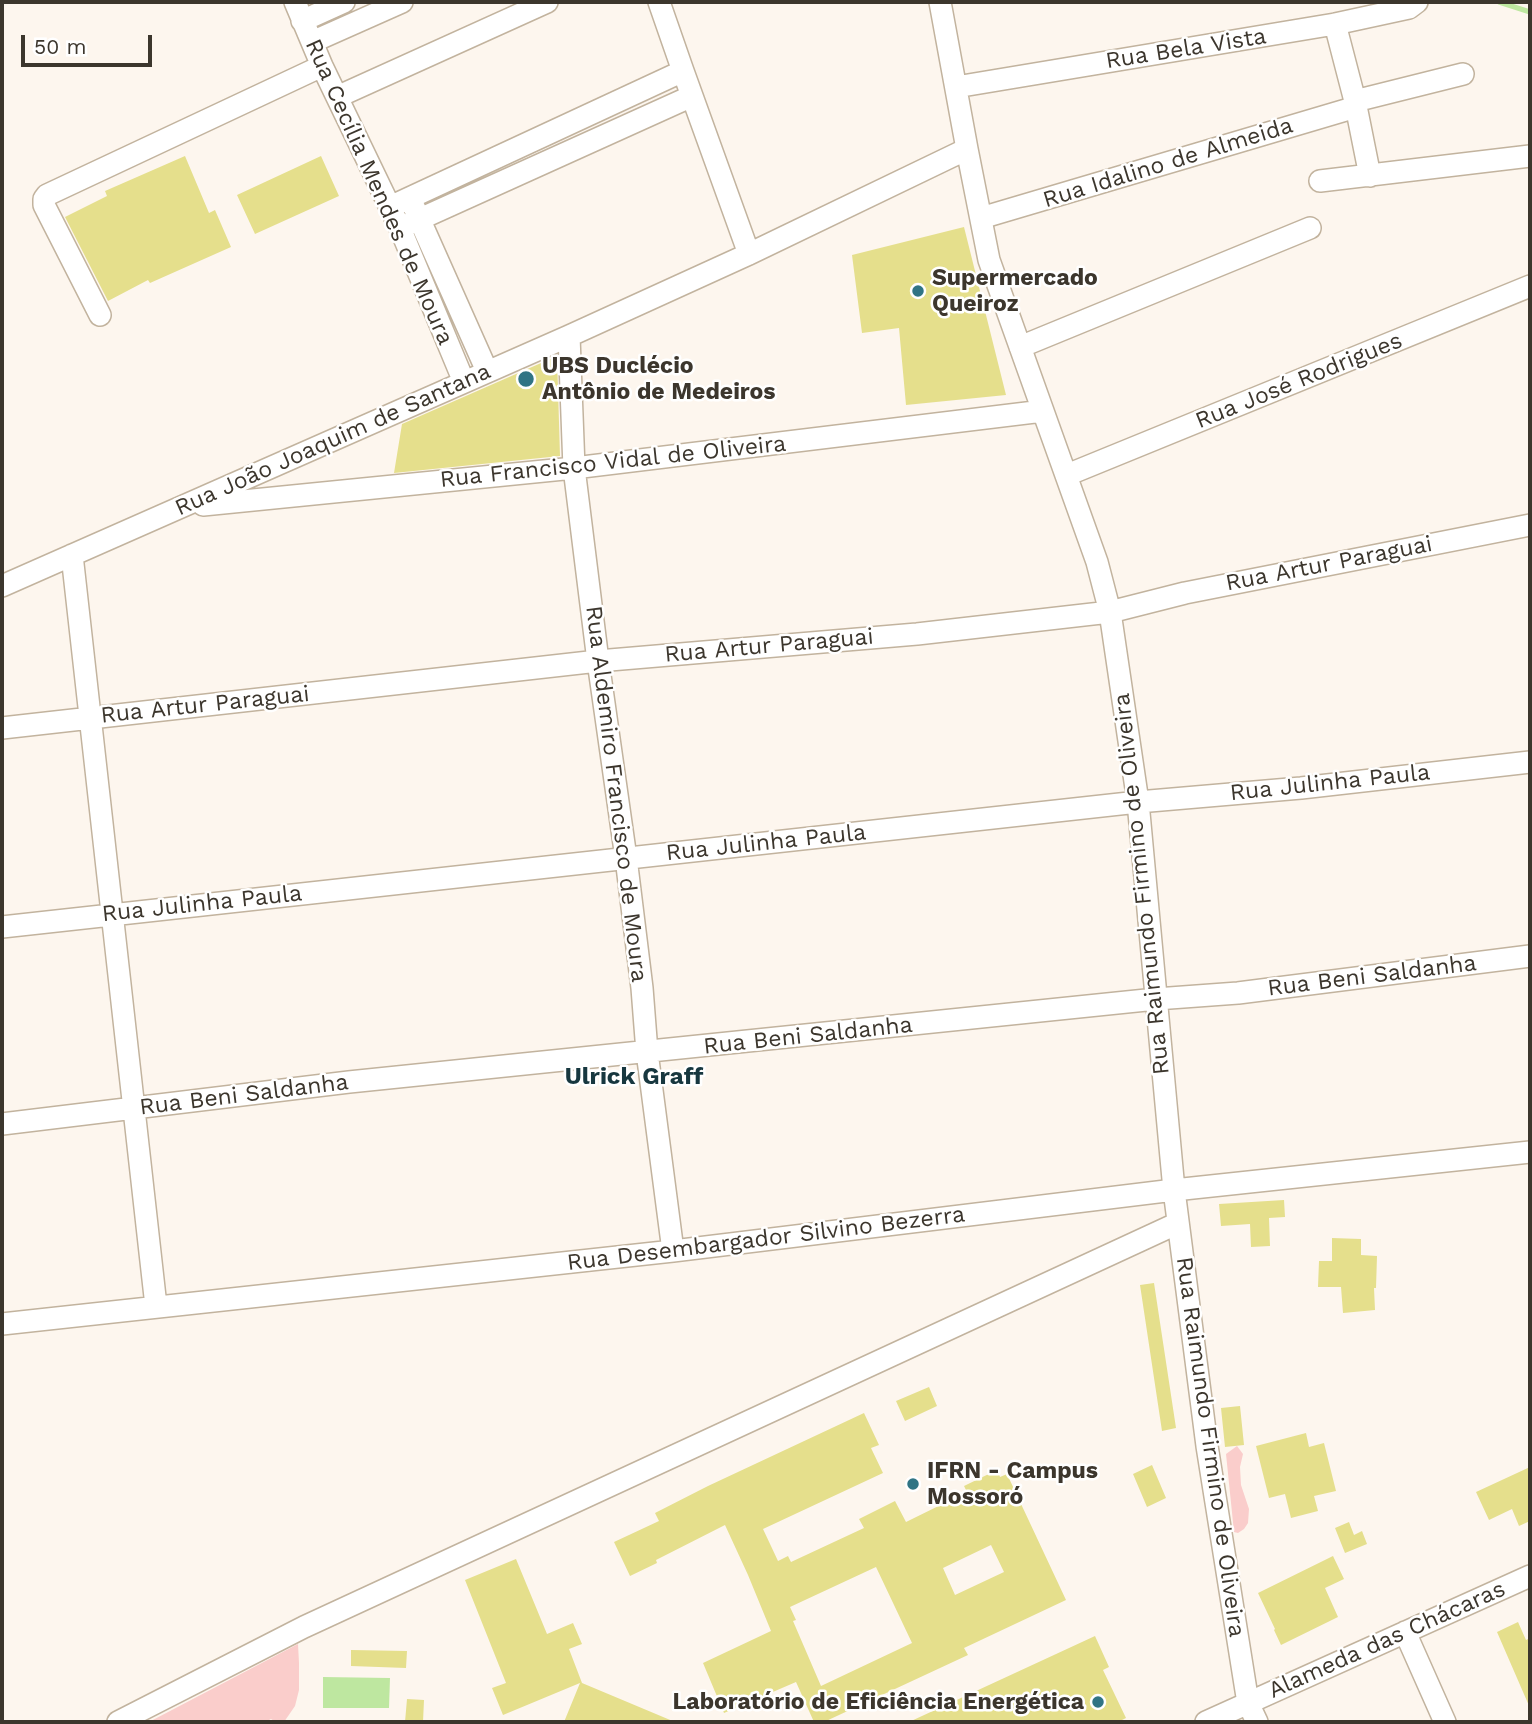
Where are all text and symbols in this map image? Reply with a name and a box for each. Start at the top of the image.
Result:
scale bar [24,21,156,65]
street label: Rua Bela Vista [1104,23,1268,75]
text: 50 m [34,34,86,59]
street label: Rua Cecília Mendes de Moura [299,35,459,349]
street label: Rua Idalino de Almeida [1040,112,1296,214]
place label: Supermercado Queiroz [932,264,1098,318]
marker: Supermercado Queiroz [910,283,926,299]
street label: Rua José Rodrigues [1192,327,1406,435]
place label: UBS Duclécio Antônio de Medeiros [542,352,776,406]
street label: Rua João Joaquim de Santana [171,358,495,522]
marker: UBS Duclécio Antônio de Medeiros [516,369,536,389]
street label: Rua Francisco Vidal de Oliveira [439,430,787,494]
street label: Rua Artur Paraguai [1223,530,1435,598]
street label: Rua Aldemiro Francisco de Moura [579,604,653,984]
street label: Rua Artur Paraguai [663,623,875,669]
street label: Rua Artur Paraguai [99,680,311,730]
street label: Rua Raimundo Firmino de Oliveira [1108,692,1176,1076]
street label: Rua Julinha Paula [1229,759,1431,807]
street label: Rua Julinha Paula [665,819,867,867]
street label: Rua Julinha Paula [101,880,303,928]
street label: Rua Beni Saldanha [1266,950,1478,1002]
street label: Rua Beni Saldanha [702,1011,914,1061]
district label: Ulrick Graff [565,1063,703,1091]
street label: Rua Beni Saldanha [138,1069,350,1121]
street label: Rua Desembargador Silvino Bezerra [566,1201,966,1277]
street label: Rua Raimundo Firmino de Oliveira [1170,1255,1250,1639]
place label: IFRN - Campus Mossoró [927,1457,1098,1511]
marker: IFRN - Campus Mossoró [905,1476,921,1492]
street label: Alameda das Chácaras [1264,1575,1510,1705]
place label: Laboratório de Eficiência Energética [672,1688,1084,1716]
marker: Laboratório de Eficiência Energética [1090,1694,1106,1710]

